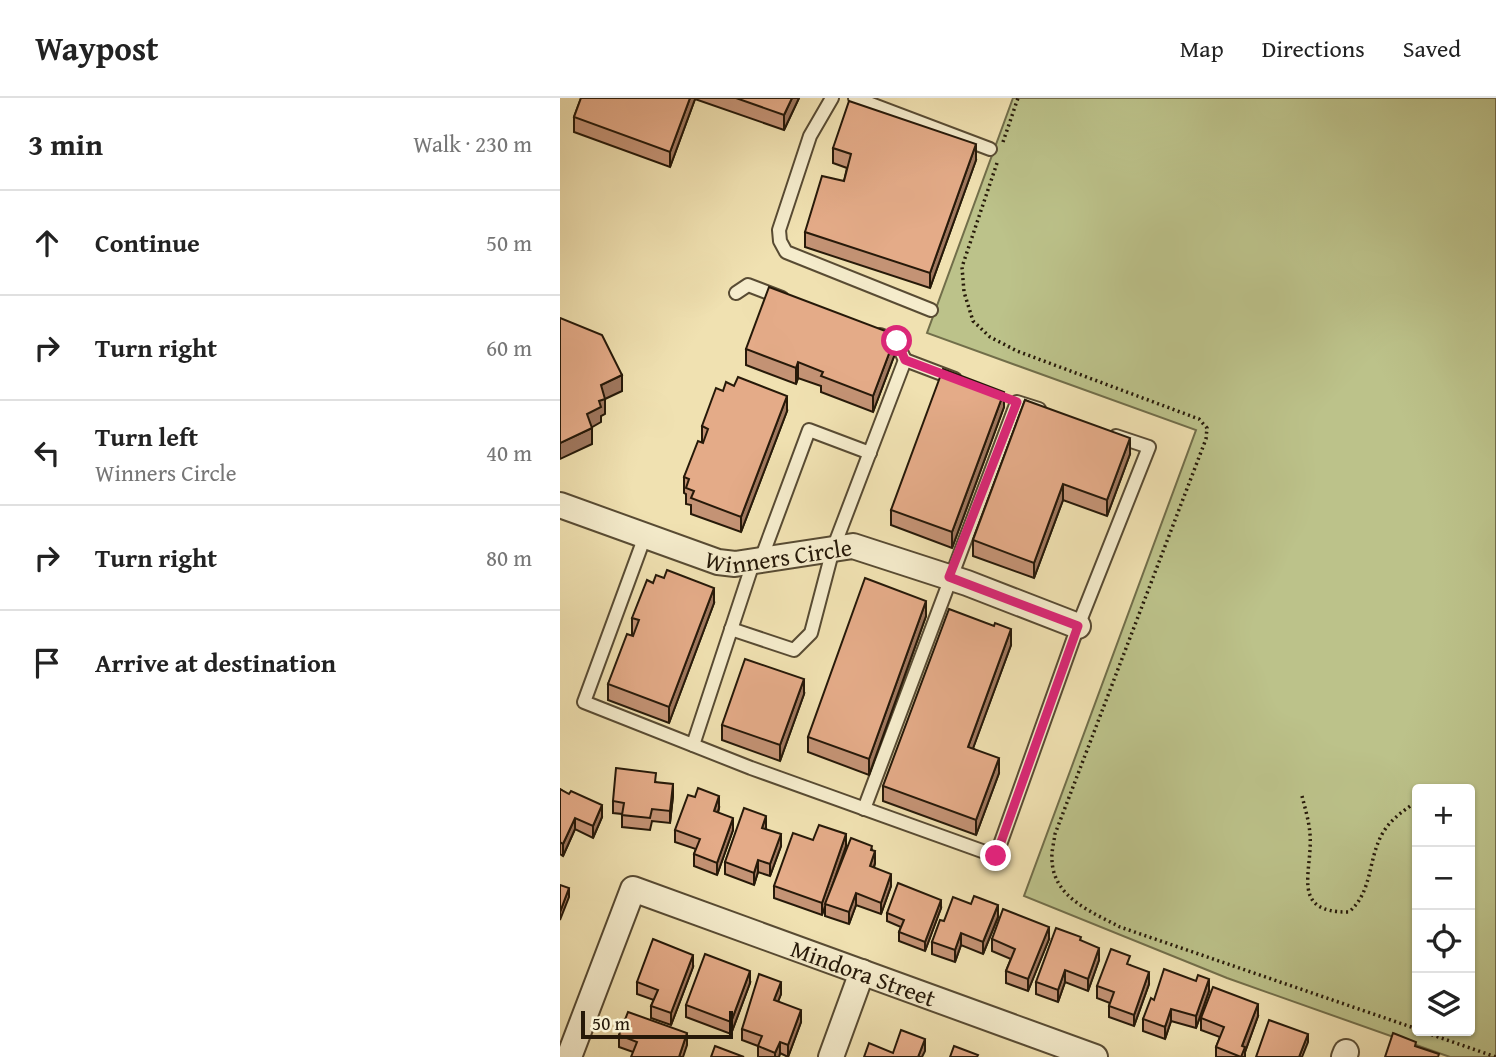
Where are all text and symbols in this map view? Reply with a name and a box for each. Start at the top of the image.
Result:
text: Waypost [35,24,159,72]
text: Map [1180,31,1224,66]
text: Directions [1262,31,1365,66]
text: Saved [1403,31,1461,66]
text: 3 min [28,122,103,166]
text: Walk · 230 m [413,127,532,160]
text: Continue [95,223,200,262]
icon: ahead [28,224,66,262]
text: 50 m [486,226,532,259]
route start [881,325,912,356]
text: Turn right [95,328,217,367]
icon: right [28,329,66,367]
text: 60 m [486,331,532,364]
text: Turn left [95,417,198,456]
icon: left [28,434,66,472]
text: 40 m [486,436,532,469]
text: Winners Circle [95,456,237,489]
street label: Winners Circle [700,529,854,582]
text: Turn right [95,538,217,577]
icon: right [28,539,66,577]
text: 80 m [486,541,532,574]
text: Arrive at destination [95,643,336,682]
icon: arrive [28,644,66,682]
map controls [1412,784,1475,1036]
button: + [1412,784,1475,847]
route end [980,840,1011,871]
button: − [1412,847,1475,910]
button: locate [1412,910,1475,973]
street label: Mindora Street [786,930,941,1015]
button: layers [1412,973,1475,1036]
scale bar [581,1008,733,1040]
text: 50 m [592,1009,630,1037]

